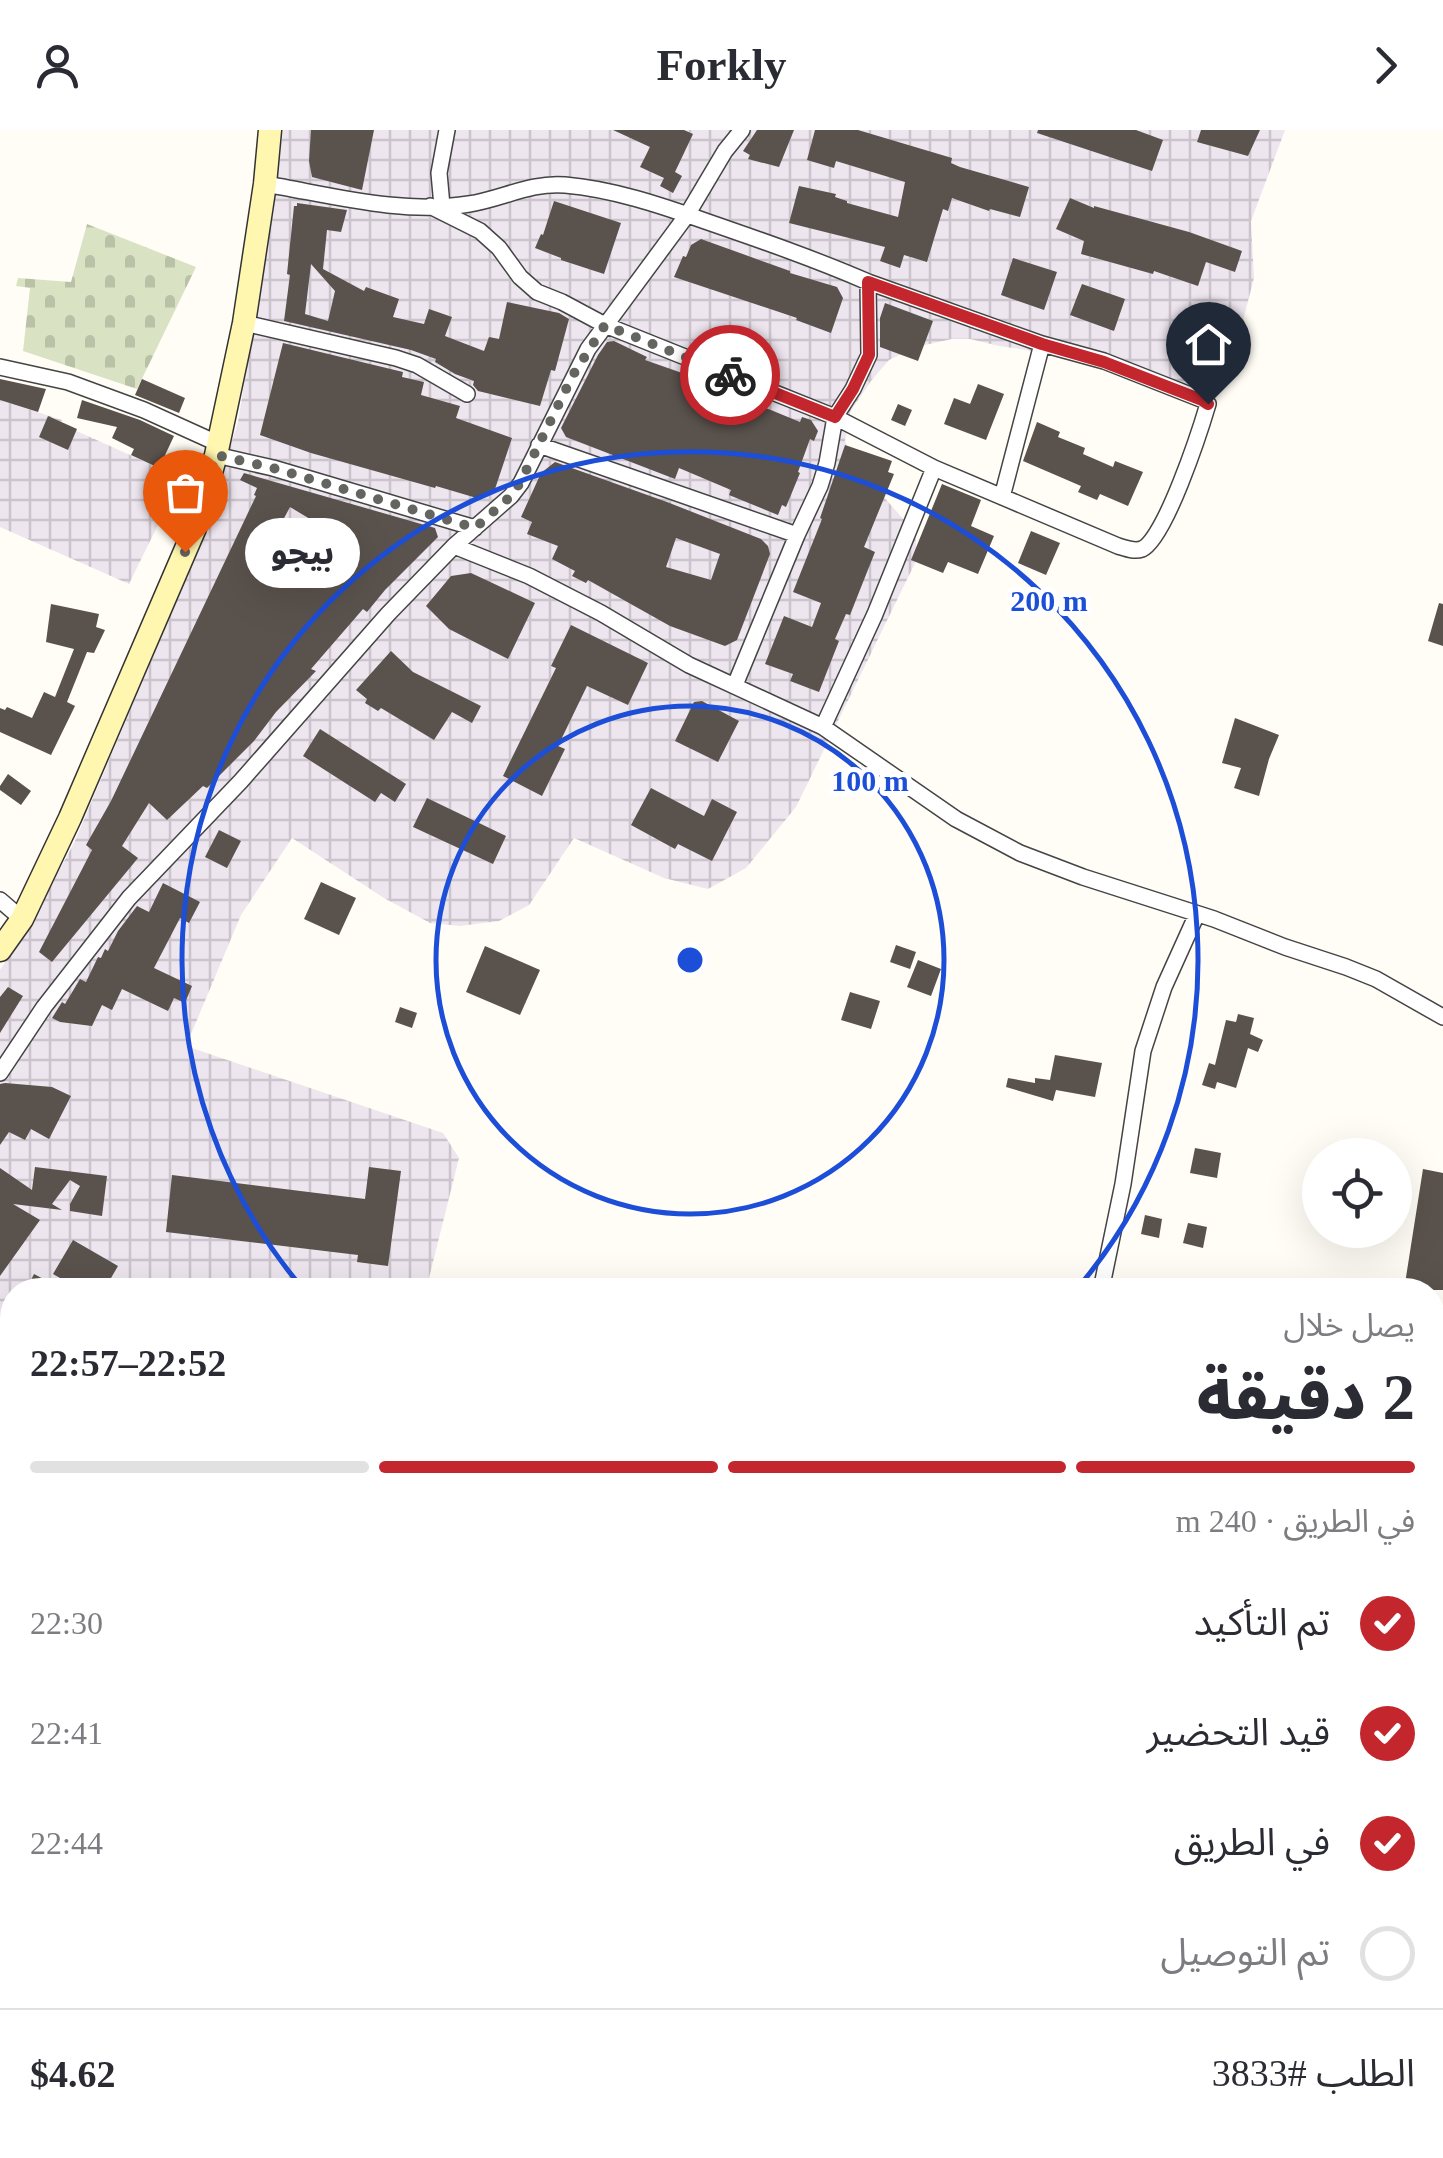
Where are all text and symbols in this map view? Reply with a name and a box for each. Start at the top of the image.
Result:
icon: person [30,38,85,93]
icon: forward [1358,38,1413,93]
text: Forkly [657,40,787,90]
pin [1166,302,1251,405]
icon: home [1181,317,1236,372]
courier [680,325,780,425]
icon: bike [703,348,758,403]
pin [143,450,228,553]
icon: bag [158,465,213,520]
callout: بيجو [245,517,360,587]
text: بيجو [271,535,334,571]
text: 200 m [1010,584,1088,617]
text: 100 m [831,764,909,797]
centre of rings [672,942,708,978]
map controls [1302,1138,1412,1248]
button: locate [1302,1138,1412,1248]
text: يصل خلال [1283,1307,1415,1343]
text: 22:52–22:57 [30,1342,226,1384]
text: 2 دقيقة [1197,1361,1415,1433]
text: في الطريق · 240 m [1176,1503,1415,1539]
icon: check [1360,1596,1415,1651]
text: تم التأكيد [1194,1601,1330,1643]
text: 22:30 [30,1605,103,1641]
icon: check [1360,1706,1415,1761]
text: قيد التحضير [1147,1711,1330,1753]
text: 22:41 [30,1715,103,1751]
icon: check [1360,1816,1415,1871]
text: في الطريق [1174,1821,1330,1863]
text: 22:44 [30,1825,103,1861]
text: تم التوصيل [1161,1931,1330,1973]
text: الطلب #3833 [1212,2052,1415,2094]
text: $4.62 [30,2053,116,2095]

